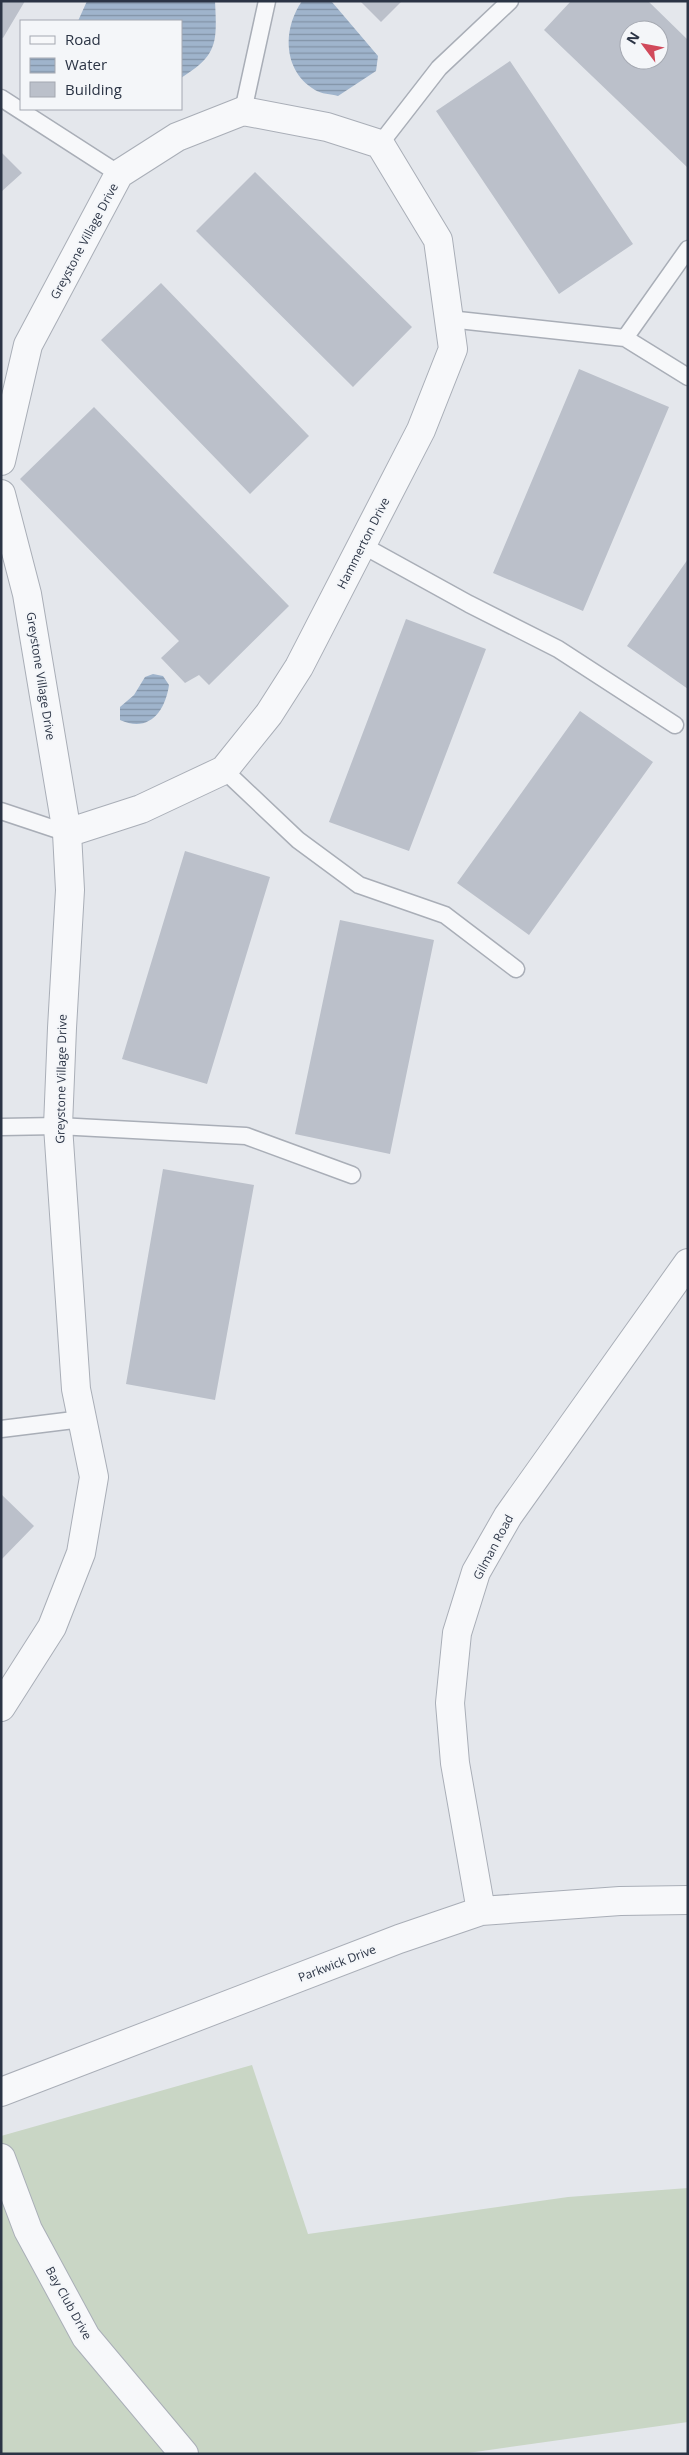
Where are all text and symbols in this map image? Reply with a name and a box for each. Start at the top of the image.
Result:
legend [20,20,182,110]
north arrow [619,20,669,70]
text: N [621,28,644,48]
text: Road [65,29,101,49]
text: Water [65,54,107,74]
text: Building [65,79,122,99]
street label: Greystone Village Drive [46,180,122,302]
street label: Hammerton Drive [333,494,394,592]
street label: Greystone Village Drive [22,611,60,742]
street label: Greystone Village Drive [51,1014,71,1144]
street label: Gilman Road [469,1511,517,1583]
street label: Parkwick Drive [296,1940,379,1986]
street label: Bay Club Drive [42,2263,96,2343]

